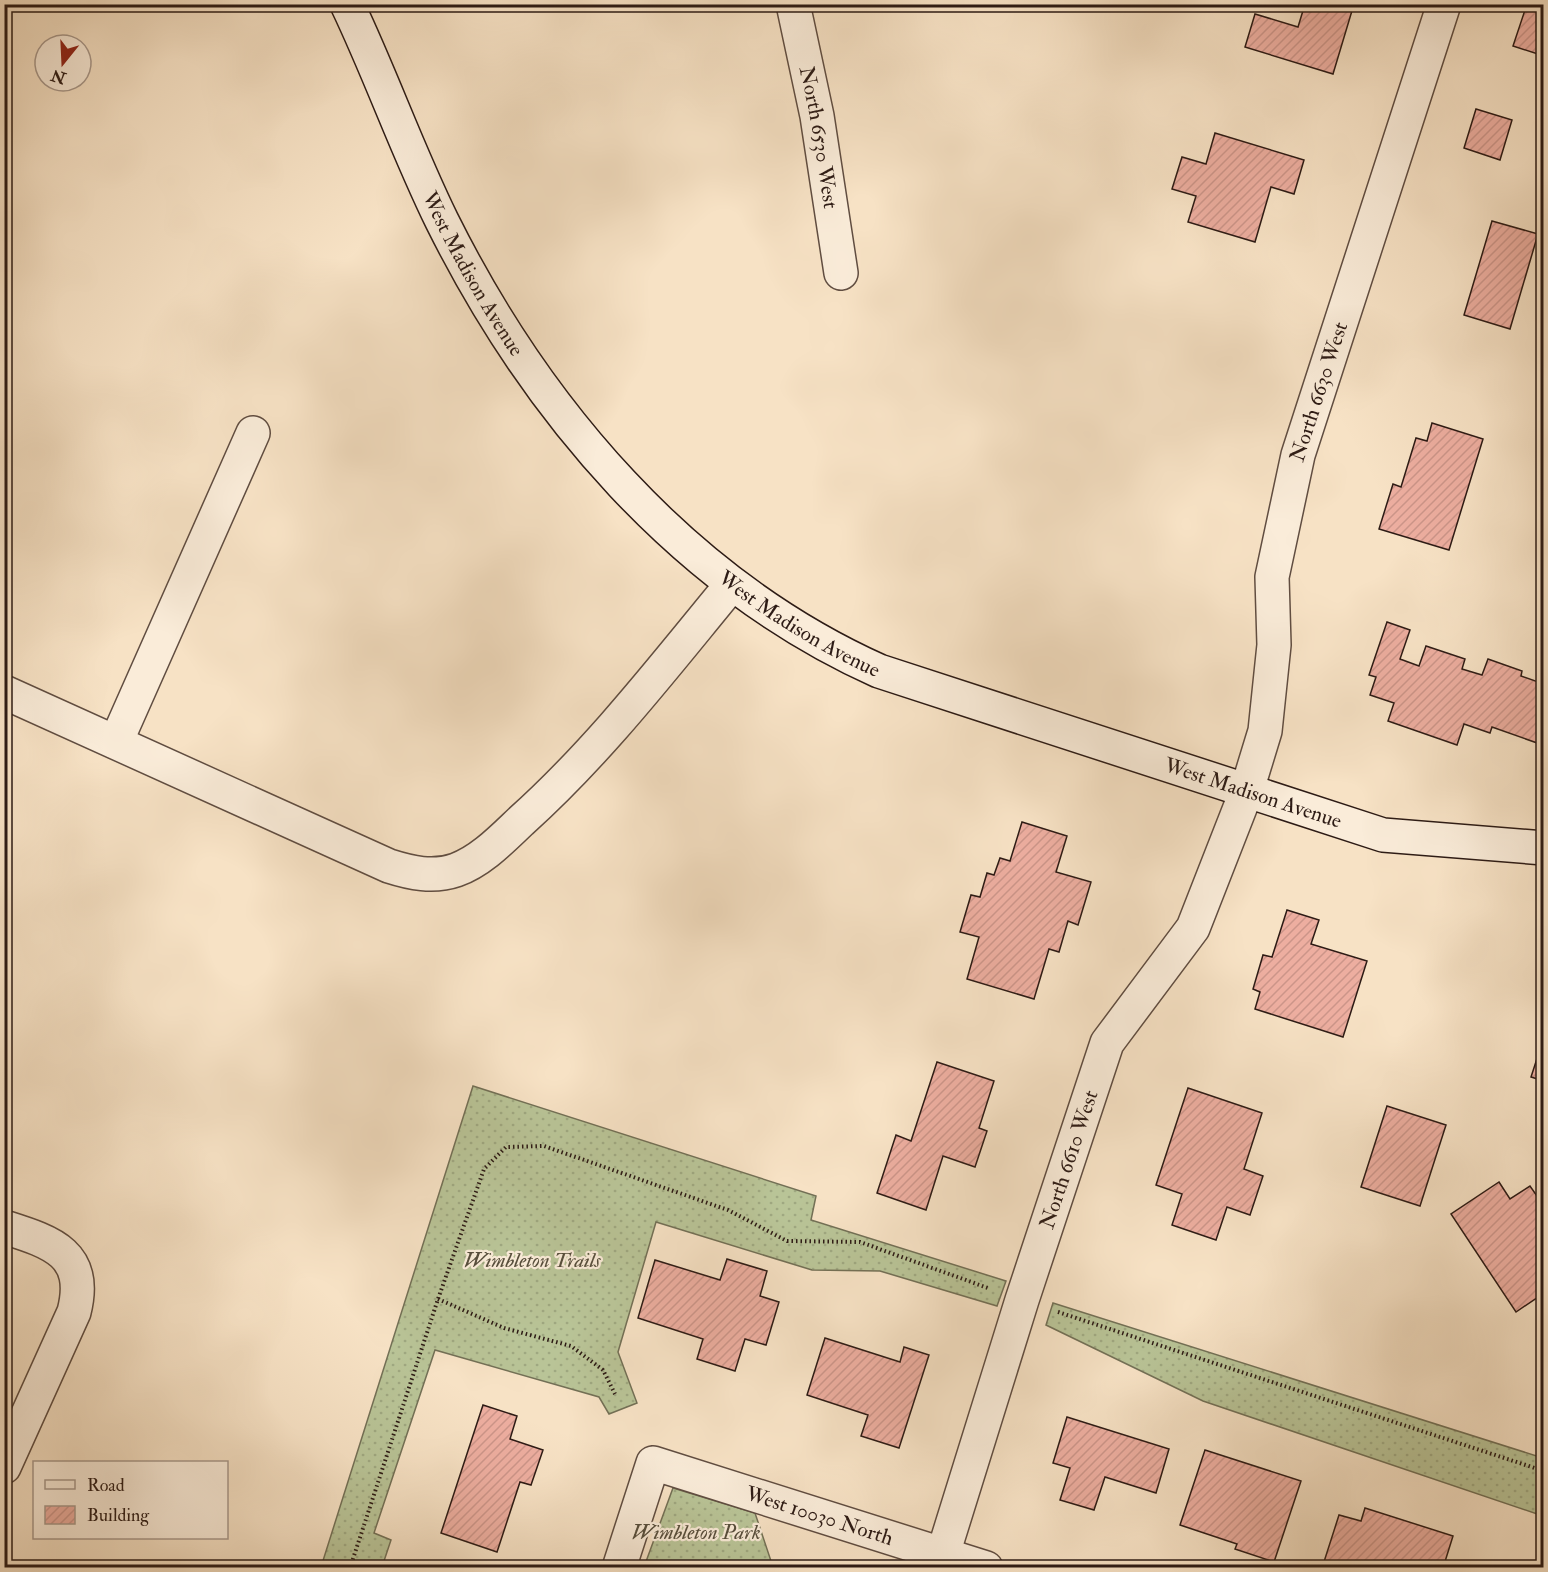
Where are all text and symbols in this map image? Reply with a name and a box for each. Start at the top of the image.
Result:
north arrow [33,33,93,93]
text: N [48,64,70,88]
street label: North 6530 West [793,64,844,211]
street label: West Madison Avenue [415,186,530,362]
street label: North 6630 West [1284,318,1354,465]
street label: West Madison Avenue [712,564,885,684]
street label: West Madison Avenue [1160,751,1345,835]
street label: North 6610 West [1033,1087,1105,1232]
park label: Wimbleton Trails [463,1247,602,1274]
legend [33,1461,228,1539]
text: Road [87,1474,125,1497]
street label: West 10030 North [741,1480,896,1552]
text: Building [87,1504,150,1527]
park label: Wimbleton Park [631,1519,761,1546]

